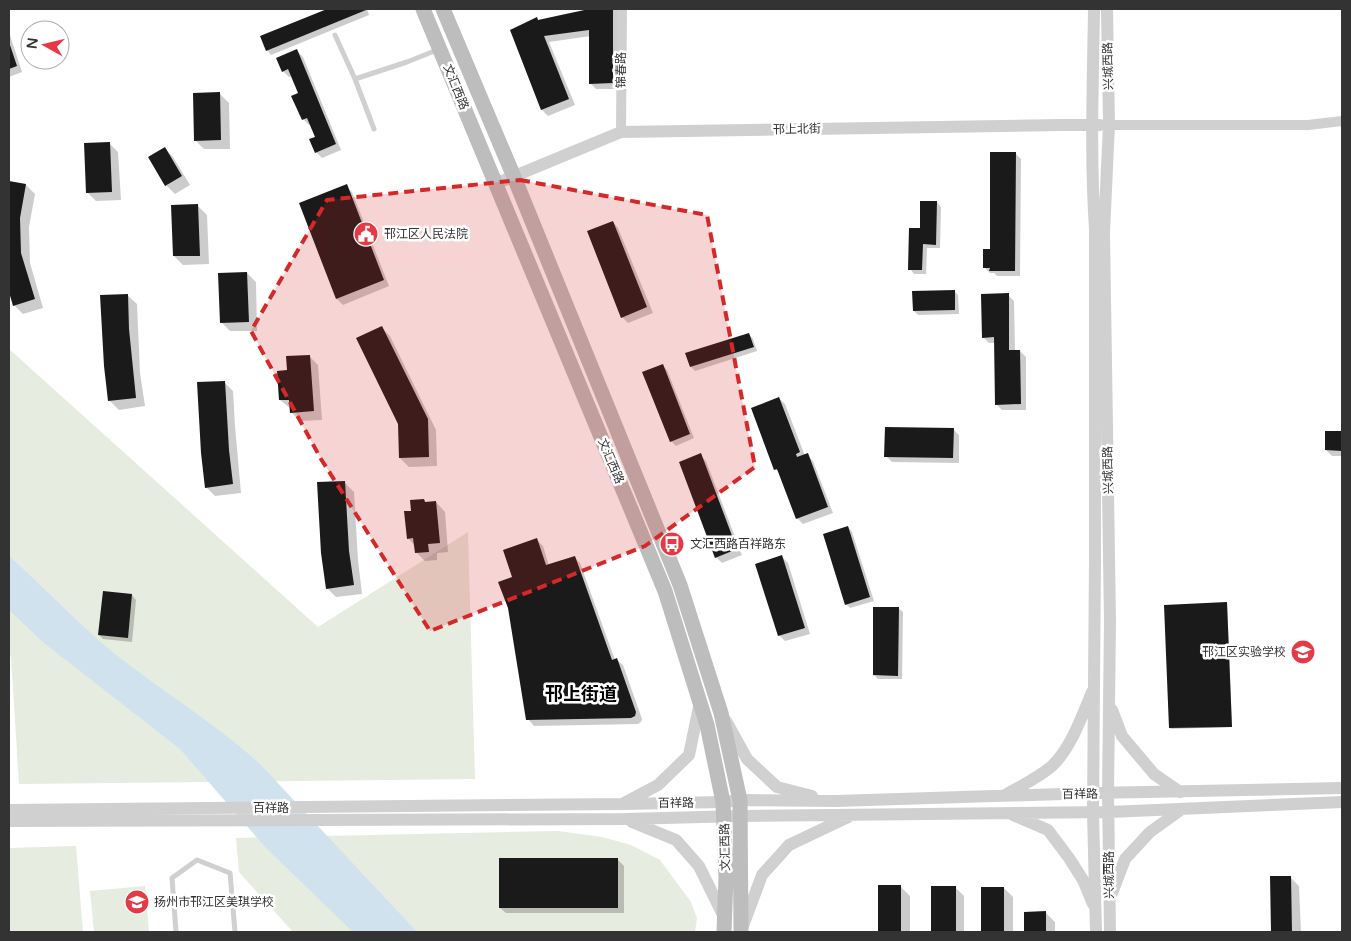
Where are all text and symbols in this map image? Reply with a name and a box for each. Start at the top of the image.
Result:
north arrow [20,20,70,70]
text: N [23,37,42,50]
street label: 兴城西路 [1101,42,1115,90]
street label: 锦春路 [614,52,628,88]
street label: 文汇西路 [441,62,471,112]
street label: 邗上北街 [773,122,821,136]
public building icon: 邗江区人民法院 [353,221,379,247]
place label: 邗江区人民法院 [384,227,468,241]
street label: 文汇西路 [595,436,627,486]
street label: 兴城西路 [1101,446,1115,494]
bus stop icon: 文汇西路百祥路东 [659,531,685,557]
place label: 文汇西路百祥路东 [690,537,786,551]
school or university icon: 邗江区实验学校 [1290,639,1316,665]
place label: 邗江区实验学校 [1202,645,1286,659]
district label: 邗上街道 [545,683,617,705]
street label: 百祥路 [1062,787,1098,801]
street label: 百祥路 [658,796,694,810]
street label: 百祥路 [253,801,289,815]
street label: 文汇西路 [718,823,732,871]
street label: 兴城西路 [1102,851,1116,899]
school or university icon: 扬州市邗江区美琪学校 [124,889,150,915]
place label: 扬州市邗江区美琪学校 [154,895,274,909]

